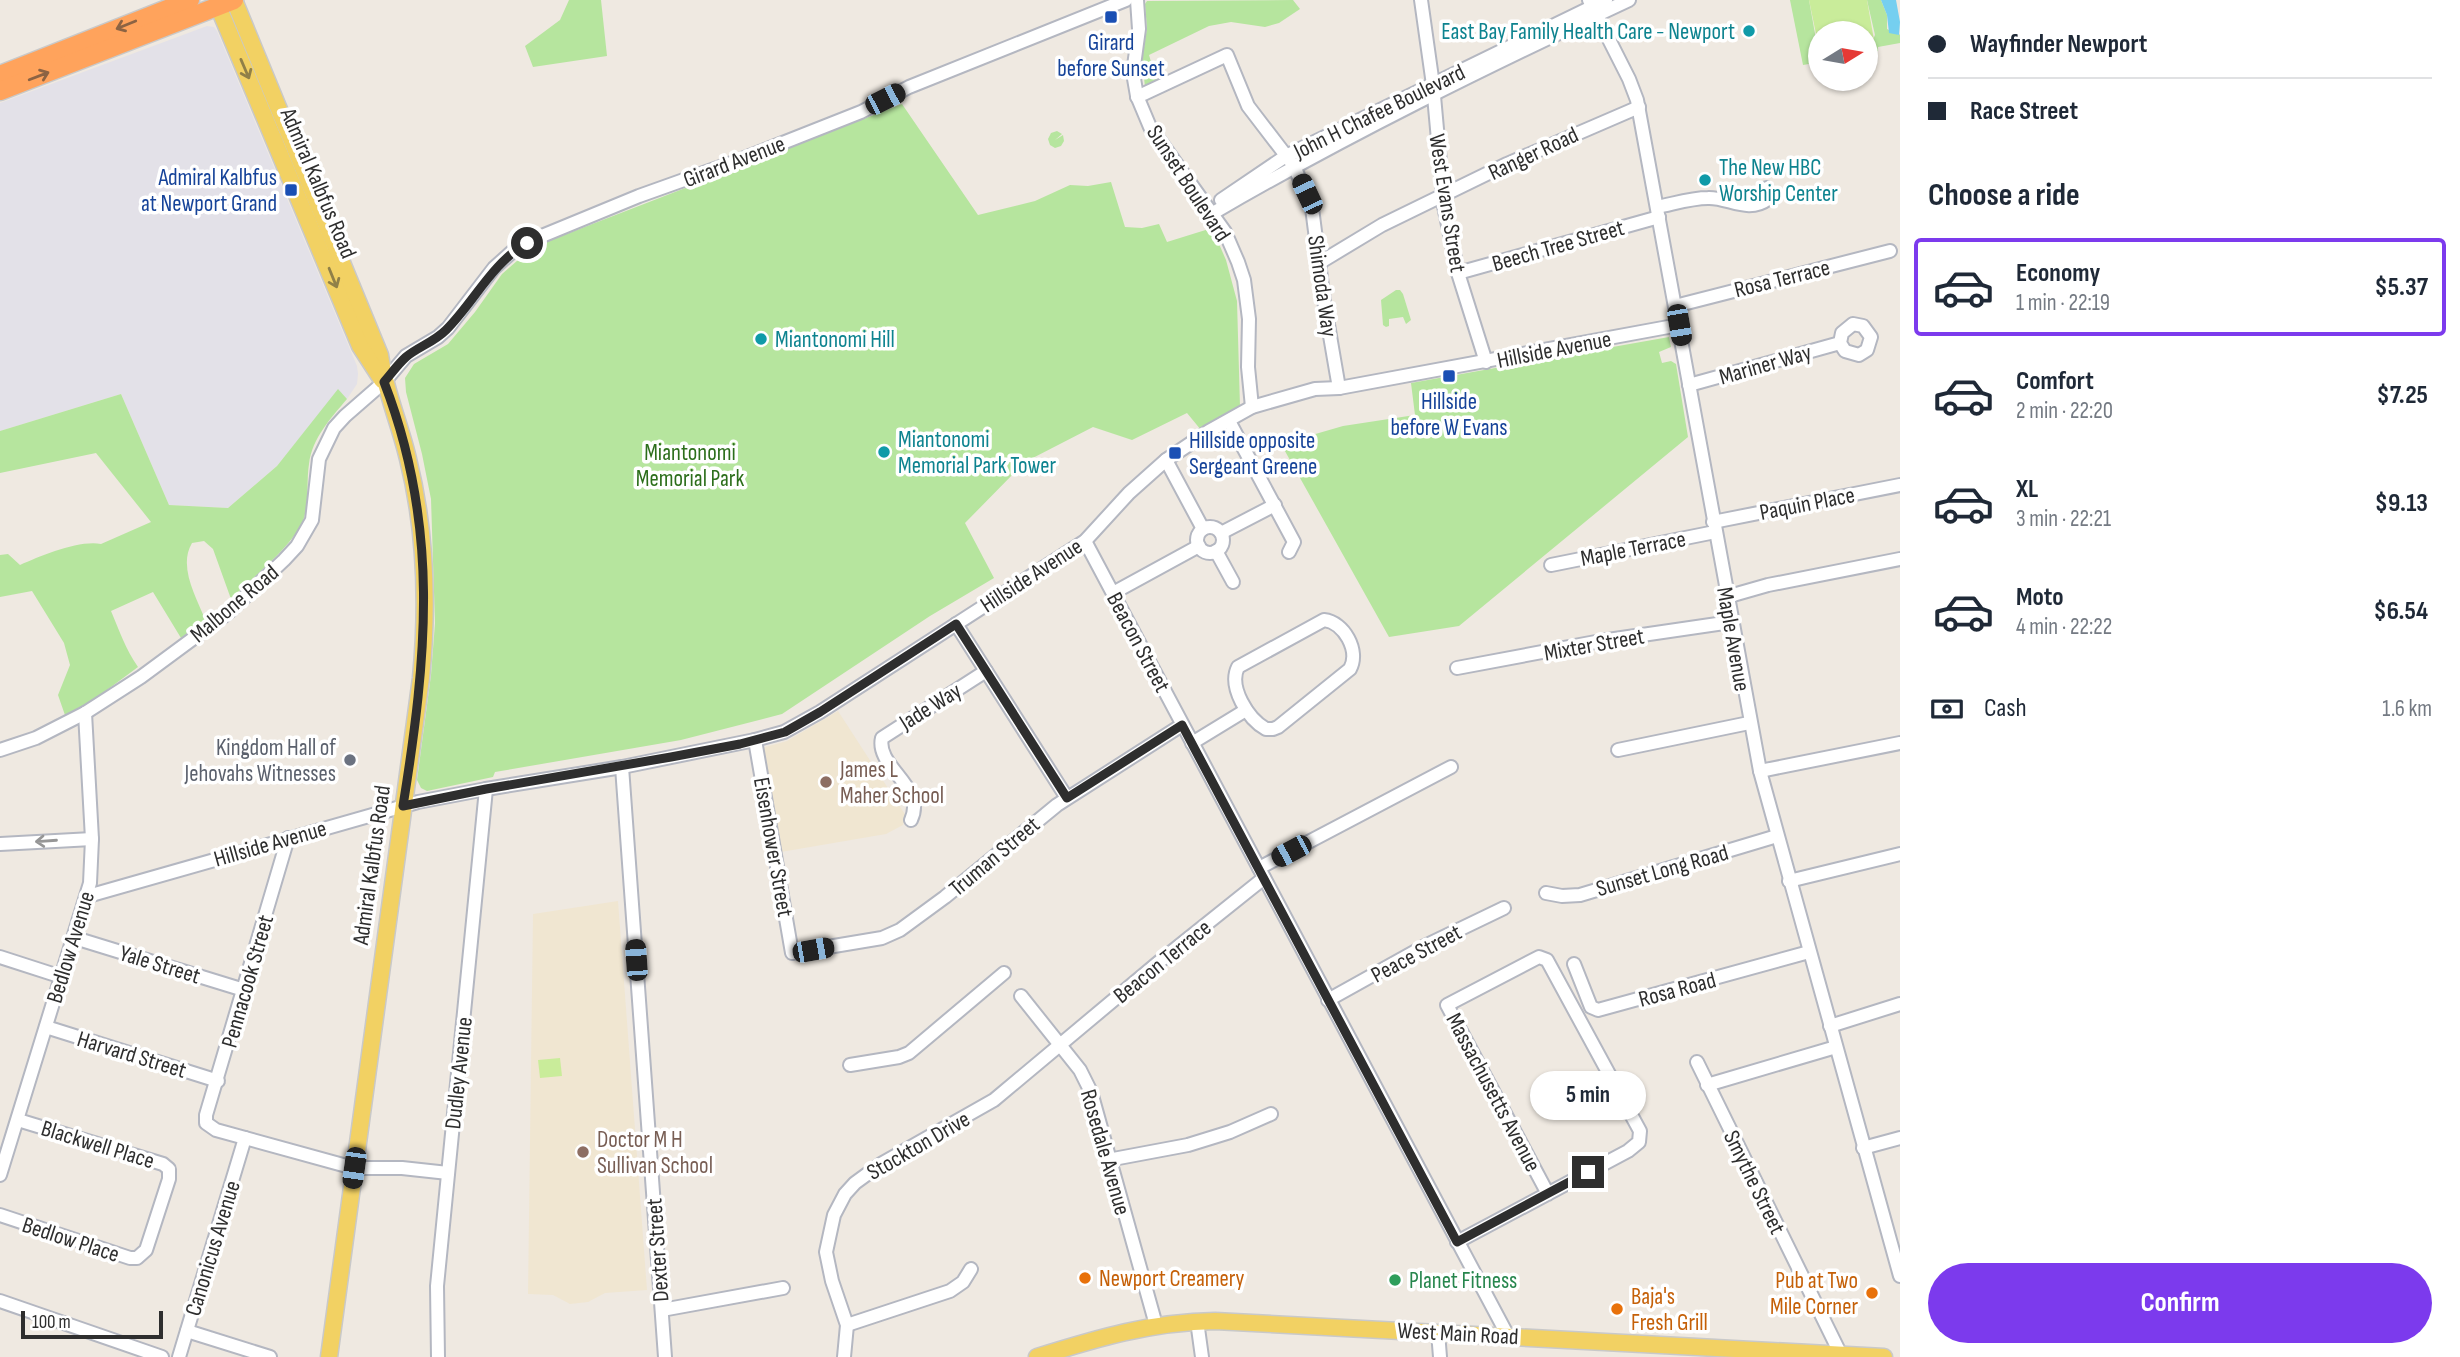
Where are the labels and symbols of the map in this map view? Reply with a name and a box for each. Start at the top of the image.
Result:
marker: Girard before Sunset [1103,9,1119,25]
place label: East Bay Family Health Care - Newport [1441,18,1735,46]
one-way arrow [116,19,137,32]
north arrow [1808,21,1878,91]
marker: East Bay Family Health Care - Newport [1741,23,1757,39]
place label: Girard before Sunset [1057,29,1165,83]
one-way arrow [239,57,252,79]
street label: John H Chafee Boulevard [1288,58,1470,166]
one-way arrow [28,68,50,81]
car [862,80,909,118]
street label: Admiral Kalbfus Road [273,103,362,263]
street label: Sunset Boulevard [1140,120,1236,247]
street label: Ranger Road [1484,121,1583,187]
street label: Girard Avenue [680,130,789,194]
street label: West Evans Street [1422,132,1472,274]
place label: The New HBC Worship Center [1719,154,1838,208]
place label: Admiral Kalbfus at Newport Grand [141,164,277,218]
car [1289,171,1326,217]
marker: The New HBC Worship Center [1697,172,1713,188]
marker: Admiral Kalbfus at Newport Grand [283,182,299,198]
street label: Beech Tree Street [1489,214,1627,278]
route start [511,227,543,259]
street label: Shimoda Way [1301,234,1343,339]
street label: Rosa Terrace [1731,254,1833,304]
one-way arrow [327,267,340,289]
car [1666,302,1693,348]
street label: Hillside Avenue [1495,325,1614,375]
place label: Miantonomi Hill [775,326,895,354]
marker: Miantonomi Hill [753,331,769,347]
street label: Mariner Way [1716,338,1815,391]
marker: Hillside before W Evans [1441,368,1457,384]
place label: Hillside before W Evans [1390,388,1508,442]
place label: Miantonomi Memorial Park Tower [898,426,1057,480]
place label: Hillside opposite Sergeant Greene [1189,427,1317,481]
park label: Miantonomi Memorial Park [636,439,744,493]
marker: Miantonomi Memorial Park Tower [876,444,892,460]
marker: Hillside opposite Sergeant Greene [1167,445,1183,461]
street label: Paquin Place [1757,481,1857,527]
street label: Maple Terrace [1578,525,1688,573]
street label: Hillside Avenue [975,533,1088,619]
street label: Malbone Road [185,559,285,649]
street label: Maple Avenue [1710,585,1756,694]
street label: Beacon Street [1100,588,1176,697]
street label: Mixter Street [1542,622,1646,668]
street label: Jade Way [893,677,967,737]
place label: Kingdom Hall of Jehovahs Witnesses [184,734,336,788]
marker: Kingdom Hall of Jehovahs Witnesses [342,752,358,768]
place label: James L Maher School [839,756,944,810]
marker: James L Maher School [818,774,834,790]
street label: Eisenhower Street [747,775,799,919]
street label: Admiral Kalbfus Road [347,784,397,948]
street label: Truman Street [944,811,1046,903]
street label: Hillside Avenue [211,815,330,873]
car [1268,832,1315,870]
one-way arrow [35,835,58,848]
street label: Sunset Long Road [1593,839,1732,903]
street label: Bedlow Avenue [41,888,101,1007]
street label: Pennacook Street [216,912,280,1051]
street label: Beacon Terrace [1108,914,1217,1010]
street label: Peace Street [1366,918,1466,989]
car [791,936,836,964]
car [625,938,648,982]
street label: Yale Street [116,939,204,991]
street label: Rosa Road [1636,966,1719,1014]
street label: Massachusetts Avenue [1440,1008,1547,1177]
street label: Dudley Avenue [439,1016,479,1131]
street label: Harvard Street [74,1025,190,1085]
callout: 5 min [1530,1070,1646,1120]
street label: Rosedale Avenue [1074,1086,1136,1218]
street label: Stockton Drive [862,1105,975,1187]
street label: Blackwell Place [38,1114,158,1175]
place label: Doctor M H Sullivan School [597,1126,713,1180]
street label: Smythe Street [1717,1126,1791,1239]
marker: Doctor M H Sullivan School [575,1144,591,1160]
car [341,1146,368,1190]
route end [1572,1156,1604,1188]
street label: Canonicus Avenue [179,1177,247,1319]
street label: Dexter Street [640,1197,676,1303]
street label: Bedlow Place [19,1211,123,1269]
place label: Newport Creamery [1099,1265,1245,1293]
place label: Planet Fitness [1409,1267,1517,1295]
place label: Pub at Two Mile Corner [1770,1267,1858,1321]
marker: Newport Creamery [1077,1270,1093,1286]
marker: Planet Fitness [1387,1272,1403,1288]
place label: Baja's Fresh Grill [1631,1283,1708,1337]
marker: Pub at Two Mile Corner [1864,1285,1880,1301]
marker: Baja's Fresh Grill [1609,1301,1625,1317]
scale bar [21,1308,163,1340]
street label: West Main Road [1397,1317,1519,1351]

